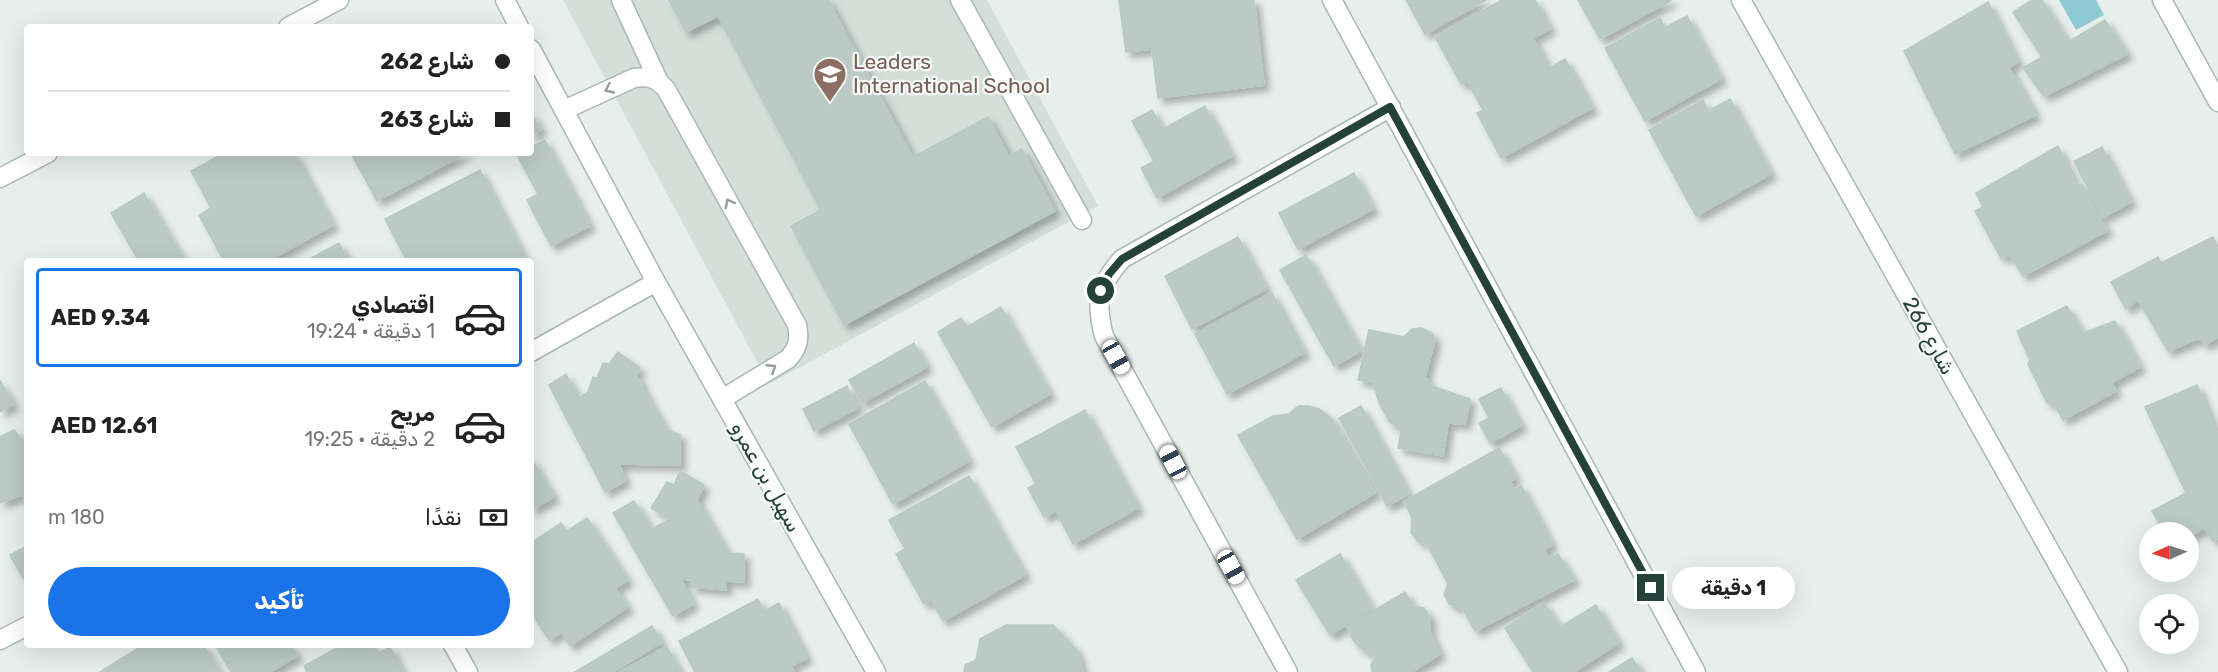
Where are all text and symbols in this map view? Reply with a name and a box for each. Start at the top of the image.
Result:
text: شارع 262 [380,48,474,75]
place label: Leaders International School [853,49,1050,98]
school or university icon: Leaders International School [812,56,848,103]
one-way arrow [604,82,615,94]
text: شارع 263 [380,106,474,133]
one-way arrow [725,199,736,210]
route start [1087,277,1114,304]
icon: car [453,291,507,345]
text: اقتصادي [352,292,435,319]
street label: شارع 266 [1896,293,1961,380]
text: AED 9.34 [51,304,150,331]
text: 1 دقيقة · 19:24 [307,319,435,343]
car [1099,337,1133,377]
one-way arrow [766,364,776,376]
icon: car [453,399,507,453]
text: مريح [390,400,435,427]
text: AED 12.61 [51,412,157,439]
street label: سهيل بن عمرو [725,417,807,537]
text: 2 دقيقة · 19:25 [304,427,435,451]
car [1157,442,1189,482]
icon: cash [477,501,510,534]
text: نقدًا [425,504,462,531]
text: 180 m [48,505,105,529]
north arrow [2139,522,2199,582]
map controls [2139,522,2199,654]
car [1214,547,1248,587]
button: تأكيد [48,567,510,636]
callout: 1 دقيقة [1672,567,1795,609]
route end [1637,574,1664,601]
text: 1 دقيقة [1701,576,1766,600]
button: locate [2139,594,2199,654]

